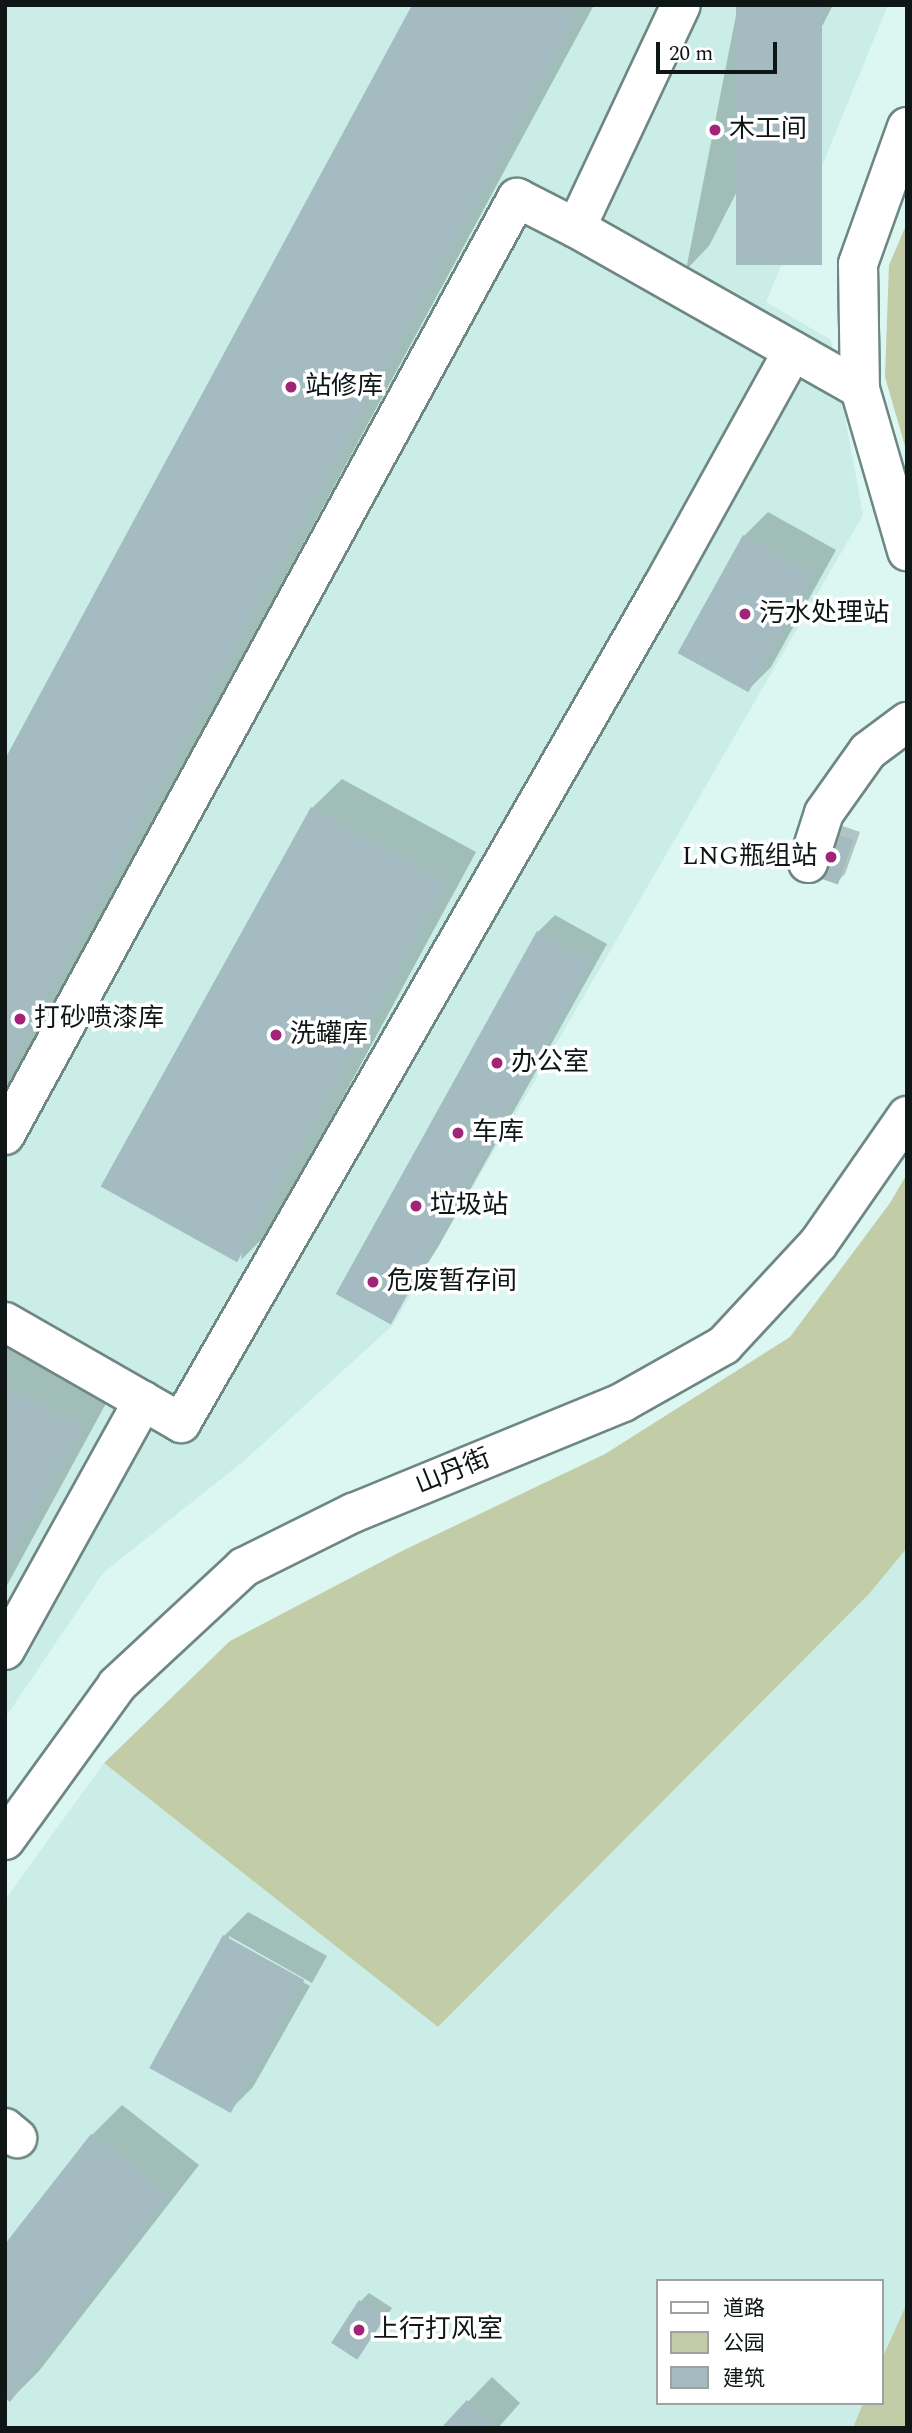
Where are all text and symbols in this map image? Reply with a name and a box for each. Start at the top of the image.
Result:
scale bar [660,28,781,72]
text: 20 m [669,38,713,70]
place label: 木工间 [729,114,807,146]
marker: 木工间 [707,122,723,138]
place label: 站修库 [305,371,383,403]
marker: 站修库 [283,379,299,395]
place label: 污水处理站 [759,598,889,630]
marker: 污水处理站 [737,606,753,622]
place label: LNG瓶组站 [682,841,817,873]
marker: LNG瓶组站 [823,849,839,865]
place label: 打砂喷漆库 [34,1003,164,1035]
marker: 打砂喷漆库 [12,1011,28,1027]
place label: 洗罐库 [290,1019,368,1051]
marker: 洗罐库 [268,1027,284,1043]
place label: 办公室 [511,1047,589,1079]
marker: 办公室 [489,1055,505,1071]
place label: 车库 [472,1117,524,1149]
marker: 车库 [450,1125,466,1141]
place label: 垃圾站 [430,1190,508,1222]
marker: 垃圾站 [408,1198,424,1214]
place label: 危废暂存间 [387,1266,517,1298]
marker: 危废暂存间 [365,1274,381,1290]
street label: 山丹街 [411,1443,495,1501]
legend [656,2279,884,2405]
text: 道路 [723,2293,765,2325]
place label: 上行打风室 [373,2314,503,2346]
marker: 上行打风室 [351,2322,367,2338]
text: 公园 [723,2328,765,2360]
text: 建筑 [723,2363,765,2395]

